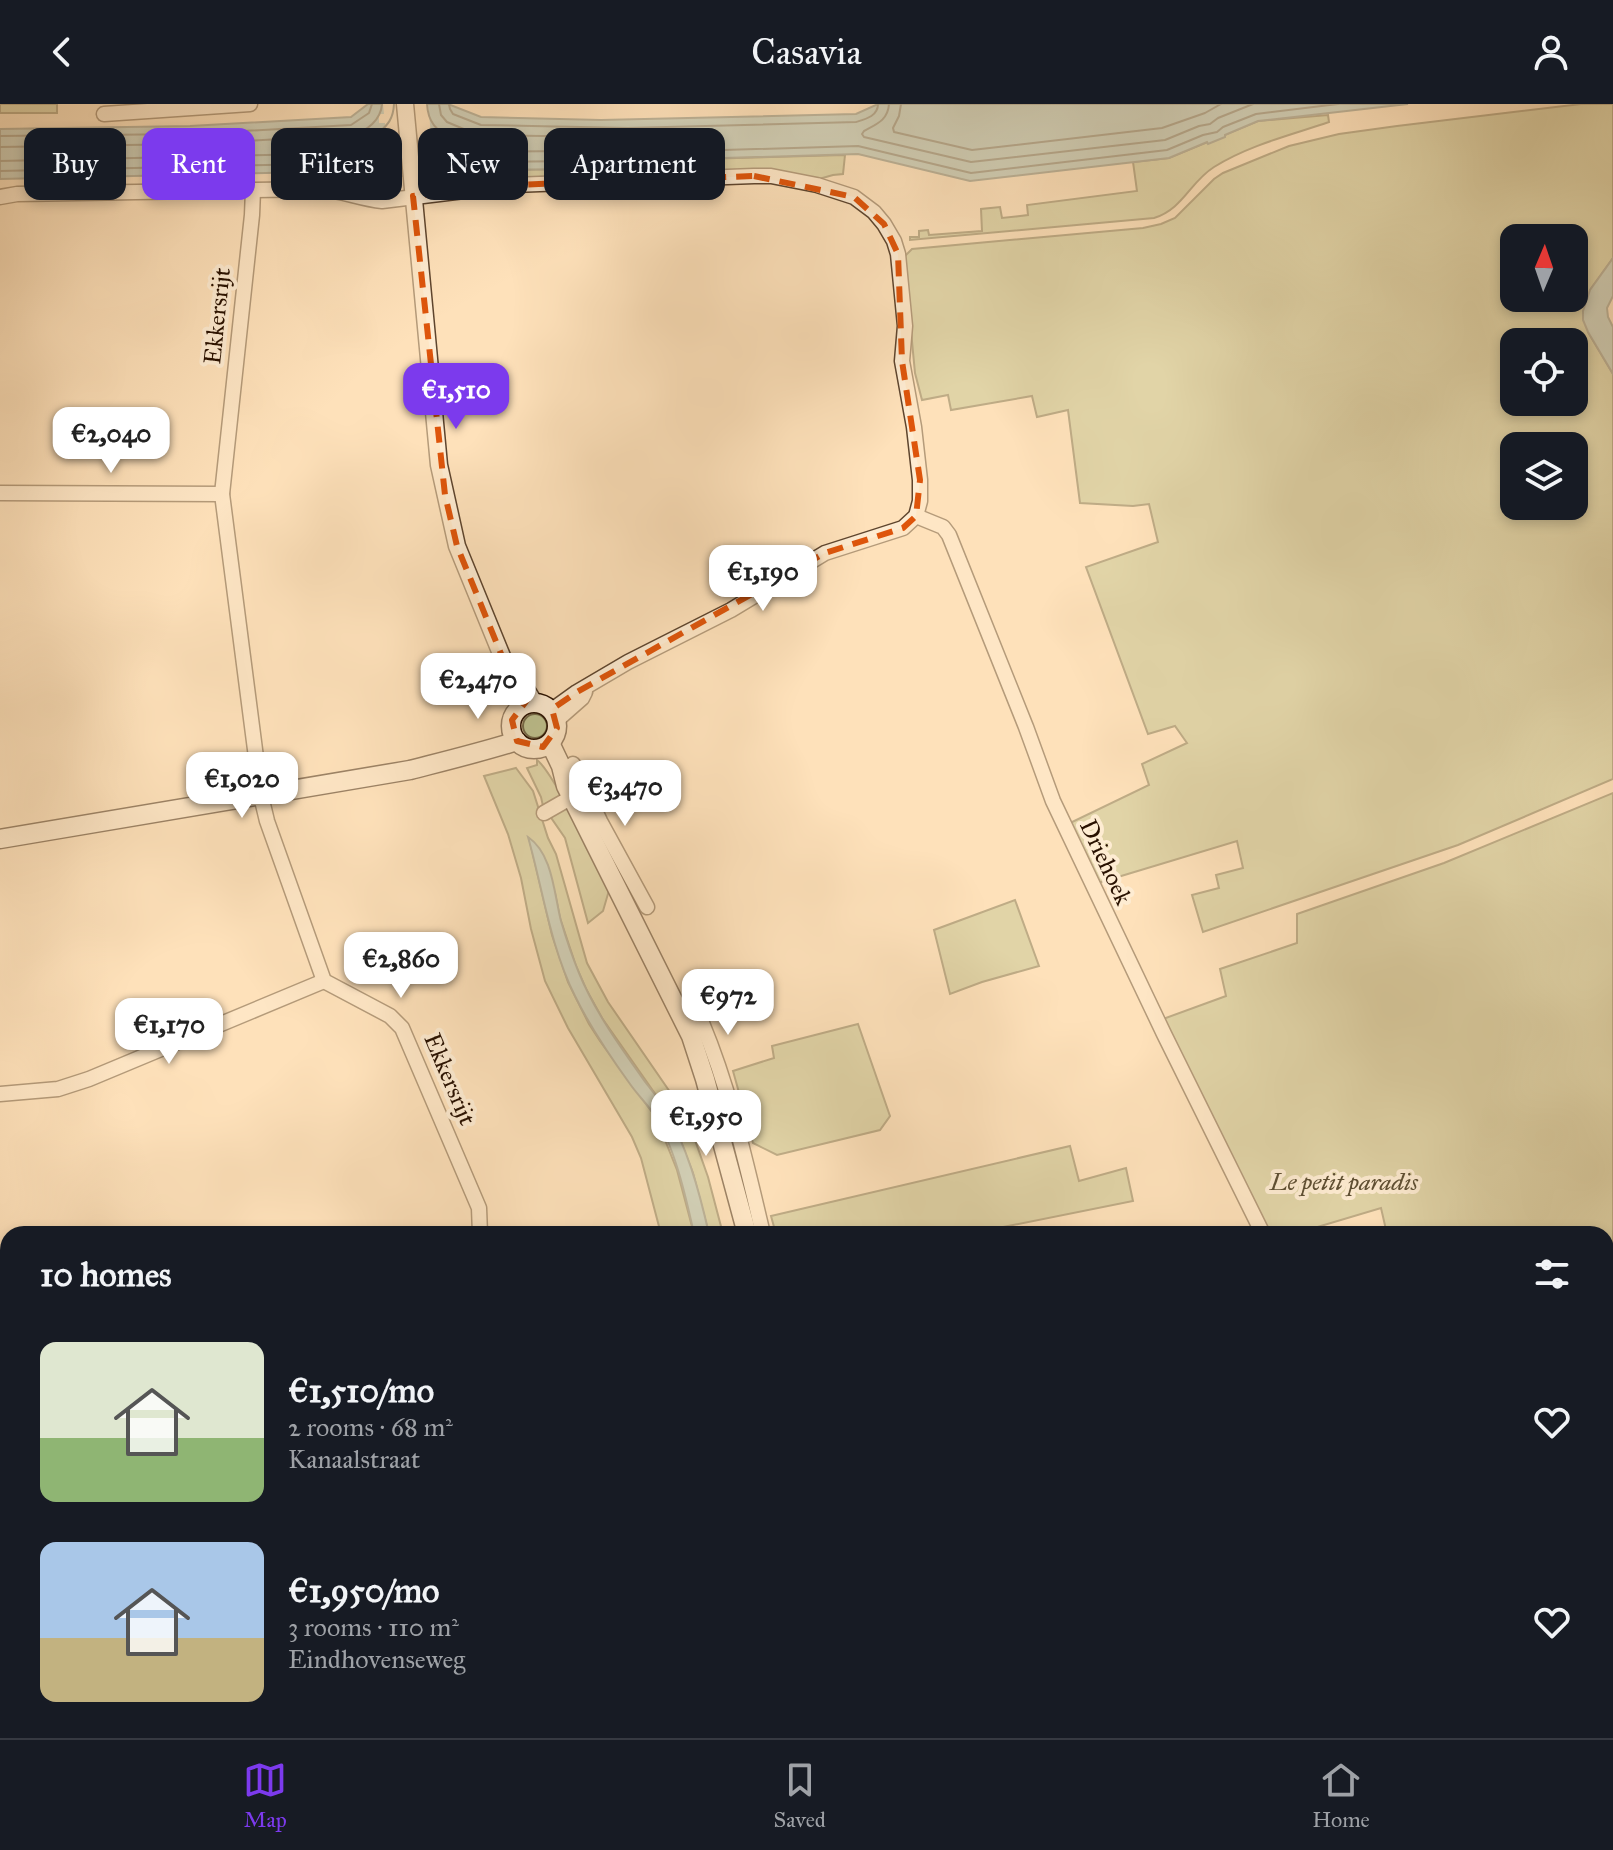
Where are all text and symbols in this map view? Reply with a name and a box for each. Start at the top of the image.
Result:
icon: back [40,30,84,74]
text: Casavia [751,30,862,74]
icon: person [1529,30,1573,74]
chip: Buy [24,128,126,200]
chip: Rent [142,128,255,200]
chip: Filters [271,128,402,200]
chip: New [418,128,528,200]
chip: Apartment [544,128,725,200]
north arrow [1500,224,1588,312]
map controls [1500,224,1588,520]
street label: Ekkersrijt [197,266,237,366]
button: locate [1500,328,1588,416]
pin: €1,510 [391,363,521,431]
text: €1,510 [421,373,491,405]
pin: €2,040 [46,407,176,475]
text: €2,040 [71,417,151,449]
button: layers [1500,432,1588,520]
pin: €1,190 [698,545,828,613]
text: €1,190 [727,555,799,587]
pin: €2,470 [413,653,543,721]
text: €2,470 [439,663,517,695]
pin: €1,020 [177,752,307,820]
pin: €3,470 [560,760,690,828]
text: €1,020 [204,762,280,794]
text: €3,470 [587,770,663,802]
street label: Driehoek [1073,814,1139,910]
pin: €2,860 [336,932,466,1000]
text: €2,860 [362,942,440,974]
pin: €972 [681,969,775,1037]
text: €972 [700,979,756,1011]
pin: €1,170 [104,998,234,1066]
text: €1,170 [133,1008,205,1040]
street label: Ekkersrijt [417,1029,483,1130]
pin: €1,950 [641,1090,771,1158]
text: €1,950 [669,1100,743,1132]
park label: Le petit paradis [1269,1167,1419,1197]
icon: filters [1530,1252,1574,1296]
text: 10 homes [40,1254,171,1295]
text: €1,510/mo [288,1370,434,1411]
icon: home [104,1374,200,1470]
icon: heart [1530,1400,1574,1444]
text: 2 rooms · 68 m² [288,1411,453,1443]
text: Kanaalstraat [288,1443,420,1475]
text: €1,950/mo [288,1570,439,1611]
icon: home [104,1574,200,1670]
icon: heart [1530,1600,1574,1644]
text: 3 rooms · 110 m² [288,1611,459,1643]
text: Eindhovenseweg [288,1643,465,1675]
tab: Map [243,1758,287,1833]
tab: Saved [774,1758,826,1833]
tab: Home [1312,1758,1370,1833]

